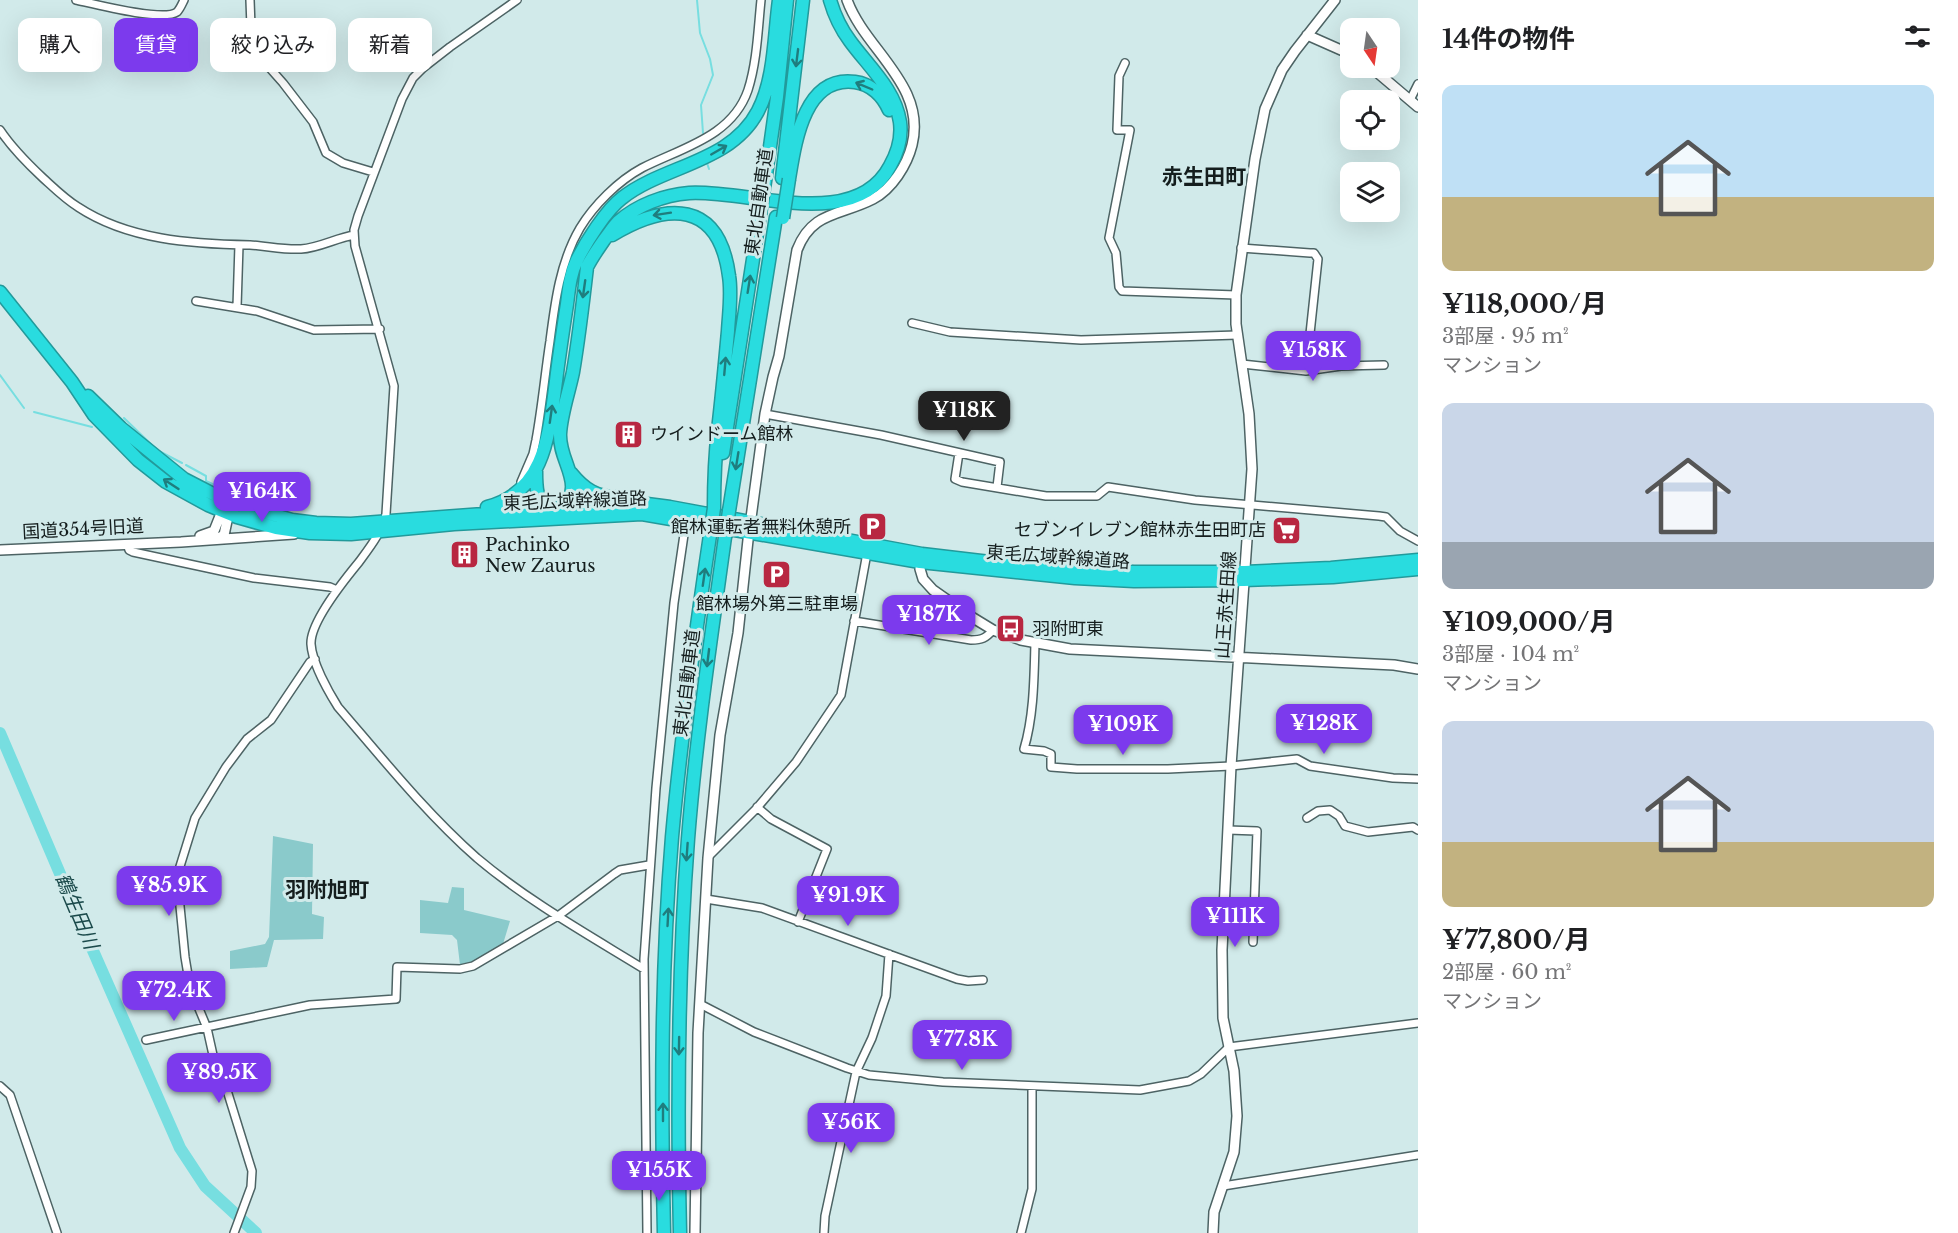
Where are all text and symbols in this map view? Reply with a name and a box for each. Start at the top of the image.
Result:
chip: 購入 [18,18,102,72]
chip: 賃貸 [114,18,198,72]
chip: 絞り込み [210,18,336,72]
chip: 新着 [348,18,432,72]
north arrow [1340,18,1400,78]
map controls [1340,18,1400,222]
icon: filters [1901,20,1934,53]
text: 14件の物件 [1442,23,1575,55]
one-way arrow [791,48,802,68]
one-way arrow [856,80,874,91]
button: locate [1340,90,1400,150]
icon: home [1634,124,1742,232]
one-way arrow [710,143,727,155]
street label: 東北自動車道 [741,147,777,257]
button: layers [1340,162,1400,222]
district label: 赤生田町 [1162,164,1246,190]
one-way arrow [653,209,673,220]
one-way arrow [744,275,755,295]
one-way arrow [579,279,590,299]
text: ¥118,000/月 [1442,288,1607,320]
text: 3部屋 · 95 m² [1442,324,1569,348]
pin: ¥158K [1271,331,1355,382]
text: ¥158K [1280,338,1346,362]
text: マンション [1442,353,1542,377]
one-way arrow [720,356,731,376]
pin: ¥118K [922,391,1006,442]
text: ¥118K [932,398,996,422]
one-way arrow [546,404,557,424]
building icon: ウインドーム館林 [613,418,645,450]
place label: ウインドーム館林 [650,423,793,445]
icon: home [1634,442,1742,550]
one-way arrow [731,451,742,470]
pin: ¥164K [220,472,304,523]
one-way arrow [162,478,179,491]
text: ¥164K [228,479,296,503]
street label: 東毛広域幹線道路 [503,487,647,515]
parking icon: 館林運転者無料休憩所 [856,511,888,543]
supermarket icon: セブンイレブン館林赤生田町店 [1271,514,1303,546]
street label: 国道354号旧道 [22,515,144,543]
place label: 館林運転者無料休憩所 [671,516,851,538]
place label: セブンイレブン館林赤生田町店 [1014,519,1266,541]
place label: Pachinko New Zaurus [485,534,596,577]
building icon: Pachinko New Zaurus [448,539,480,571]
street label: 東毛広域幹線道路 [985,541,1131,573]
street label: 山王赤生田線 [1211,550,1241,660]
parking icon: 館林場外第三駐車場 [761,559,793,591]
one-way arrow [698,567,709,587]
place label: 館林場外第三駐車場 [696,593,858,615]
pin: ¥187K [887,595,971,646]
text: ¥187K [896,602,962,626]
text: ¥109,000/月 [1442,606,1616,638]
bus stop icon: 羽附町東 [995,613,1027,645]
place label: 羽附町東 [1032,618,1104,640]
street label: 東北自動車道 [670,628,704,738]
text: 3部屋 · 104 m² [1442,642,1579,666]
one-way arrow [702,647,713,667]
text: マンション [1442,671,1542,695]
pin: ¥128K [1282,704,1366,755]
pin: ¥109K [1081,705,1165,756]
text: ¥128K [1290,711,1358,735]
text: ¥109K [1088,712,1158,736]
icon: home [1634,760,1742,868]
one-way arrow [682,841,693,861]
pin: ¥85.9K [120,866,218,917]
water label: 鶴生田川 [50,869,104,954]
text: ¥85.9K [131,873,207,897]
pin: ¥91.9K [799,876,897,927]
district label: 羽附旭町 [285,877,369,903]
text: ¥91.9K [811,883,885,907]
pin: ¥111K [1193,897,1277,948]
text: ¥111K [1205,904,1265,928]
one-way arrow [662,907,673,927]
text: ¥77,800/月 [1442,924,1590,956]
text: 2部屋 · 60 m² [1442,960,1572,984]
pin: ¥72.4K [125,971,223,1022]
text: ¥72.4K [136,978,212,1002]
text: マンション [1442,989,1542,1013]
pin: ¥77.8K [913,1020,1011,1071]
text: ¥77.8K [927,1027,997,1051]
one-way arrow [673,1036,685,1056]
pin: ¥89.5K [170,1053,268,1104]
text: ¥89.5K [181,1060,257,1084]
one-way arrow [657,1102,669,1122]
pin: ¥56K [815,1103,887,1154]
text: ¥56K [822,1110,880,1134]
pin: ¥155K [617,1151,701,1202]
text: ¥155K [626,1158,692,1182]

